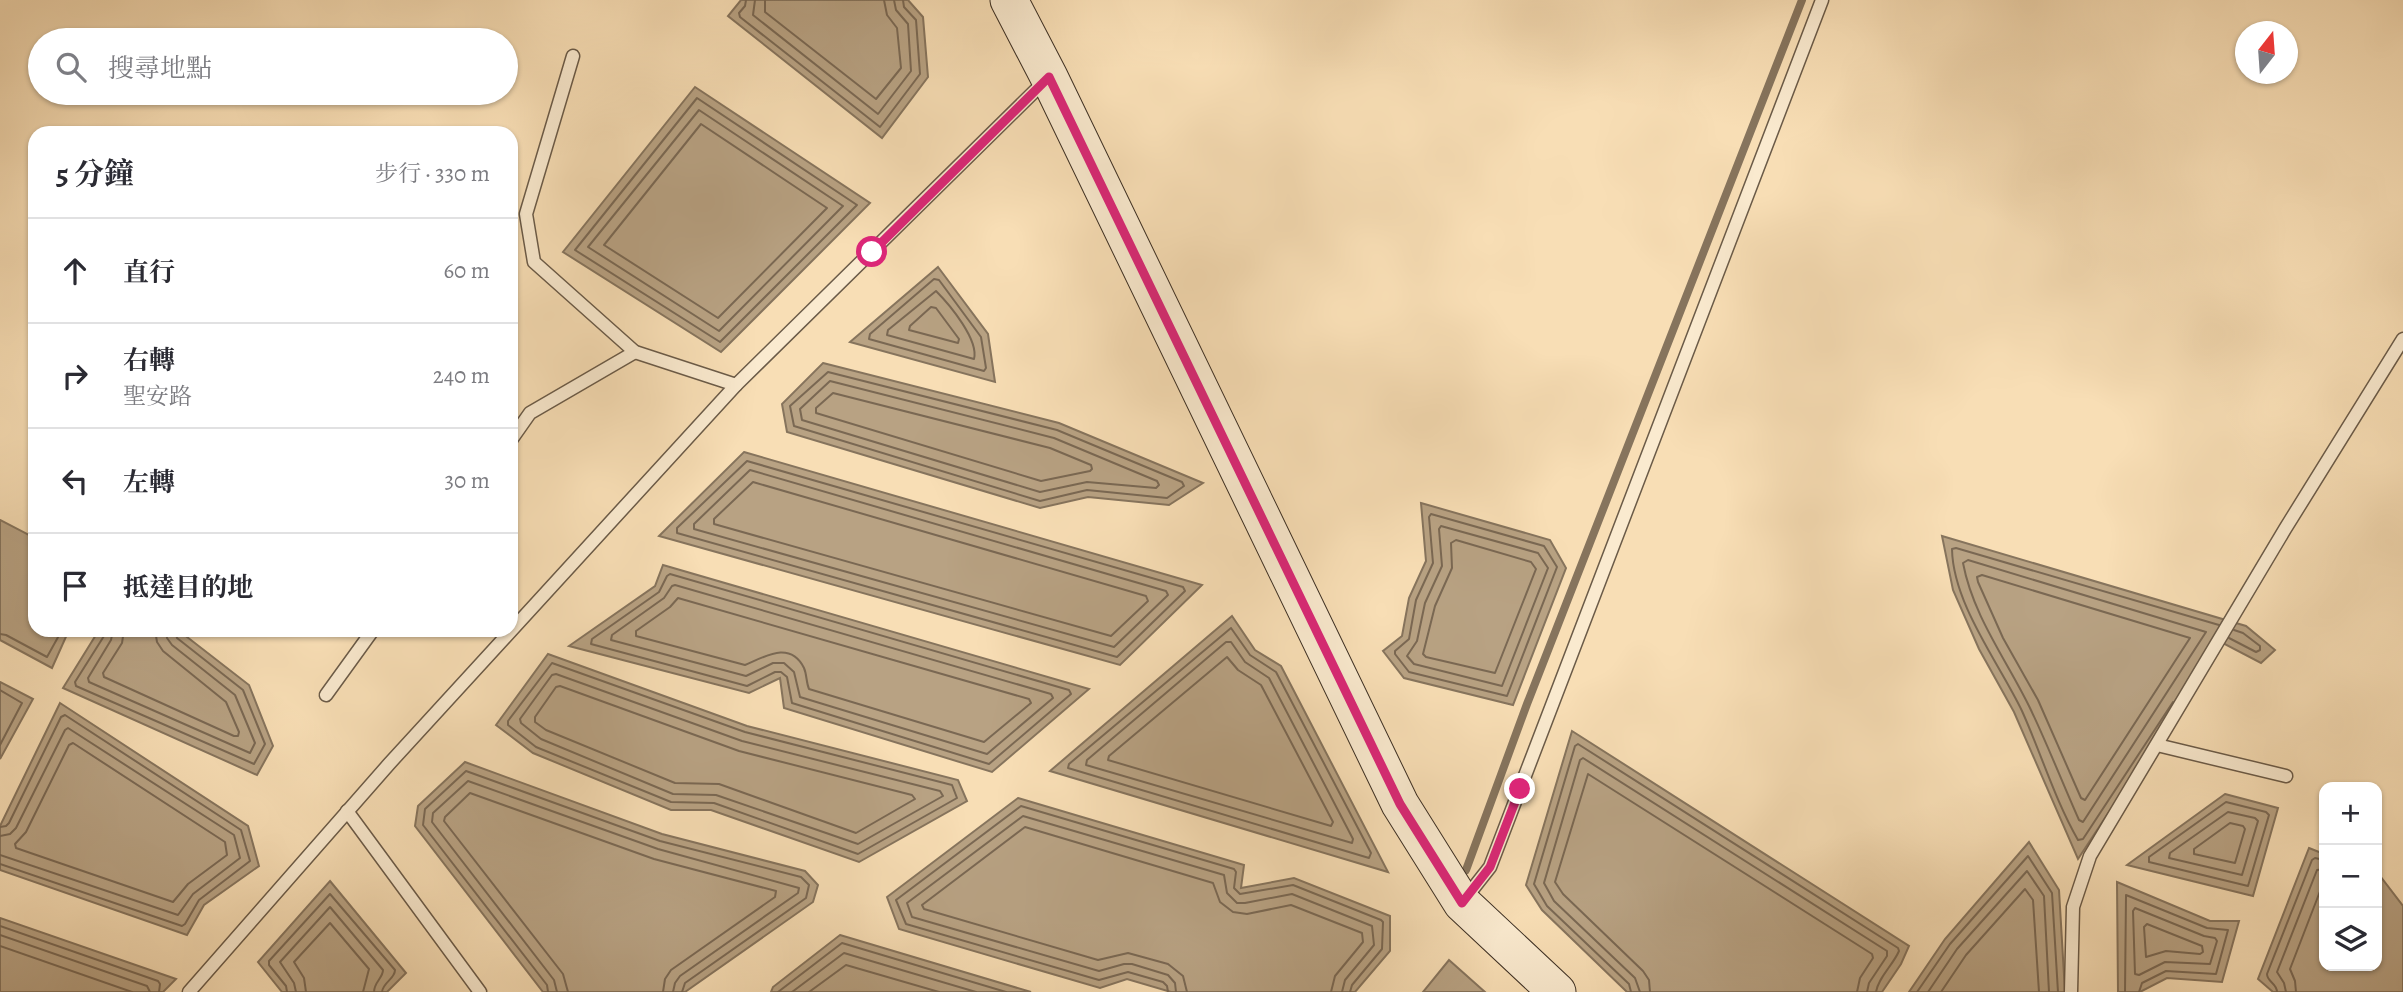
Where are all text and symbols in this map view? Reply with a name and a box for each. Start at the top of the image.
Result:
north arrow [2235,21,2298,84]
search box [28,28,518,105]
icon: search [52,48,90,86]
text: 搜尋地點 [108,51,212,86]
text: 5 分鐘 [56,154,134,194]
text: 步行 · 330 m [375,158,490,189]
route start [856,236,887,267]
icon: ahead [56,252,94,290]
text: 直行 [123,255,175,290]
text: 60 m [443,255,490,286]
text: 右轉 [123,343,175,378]
icon: right [56,357,94,395]
text: 240 m [433,360,490,391]
text: 聖安路 [123,381,192,412]
icon: left [56,462,94,500]
text: 左轉 [123,465,175,500]
text: 30 m [444,465,490,496]
icon: arrive [56,567,94,605]
text: 抵達目的地 [123,570,253,605]
route end [1504,773,1535,804]
map controls [2319,782,2382,971]
button: + [2319,782,2382,845]
button: − [2319,845,2382,908]
button: layers [2319,908,2382,971]

